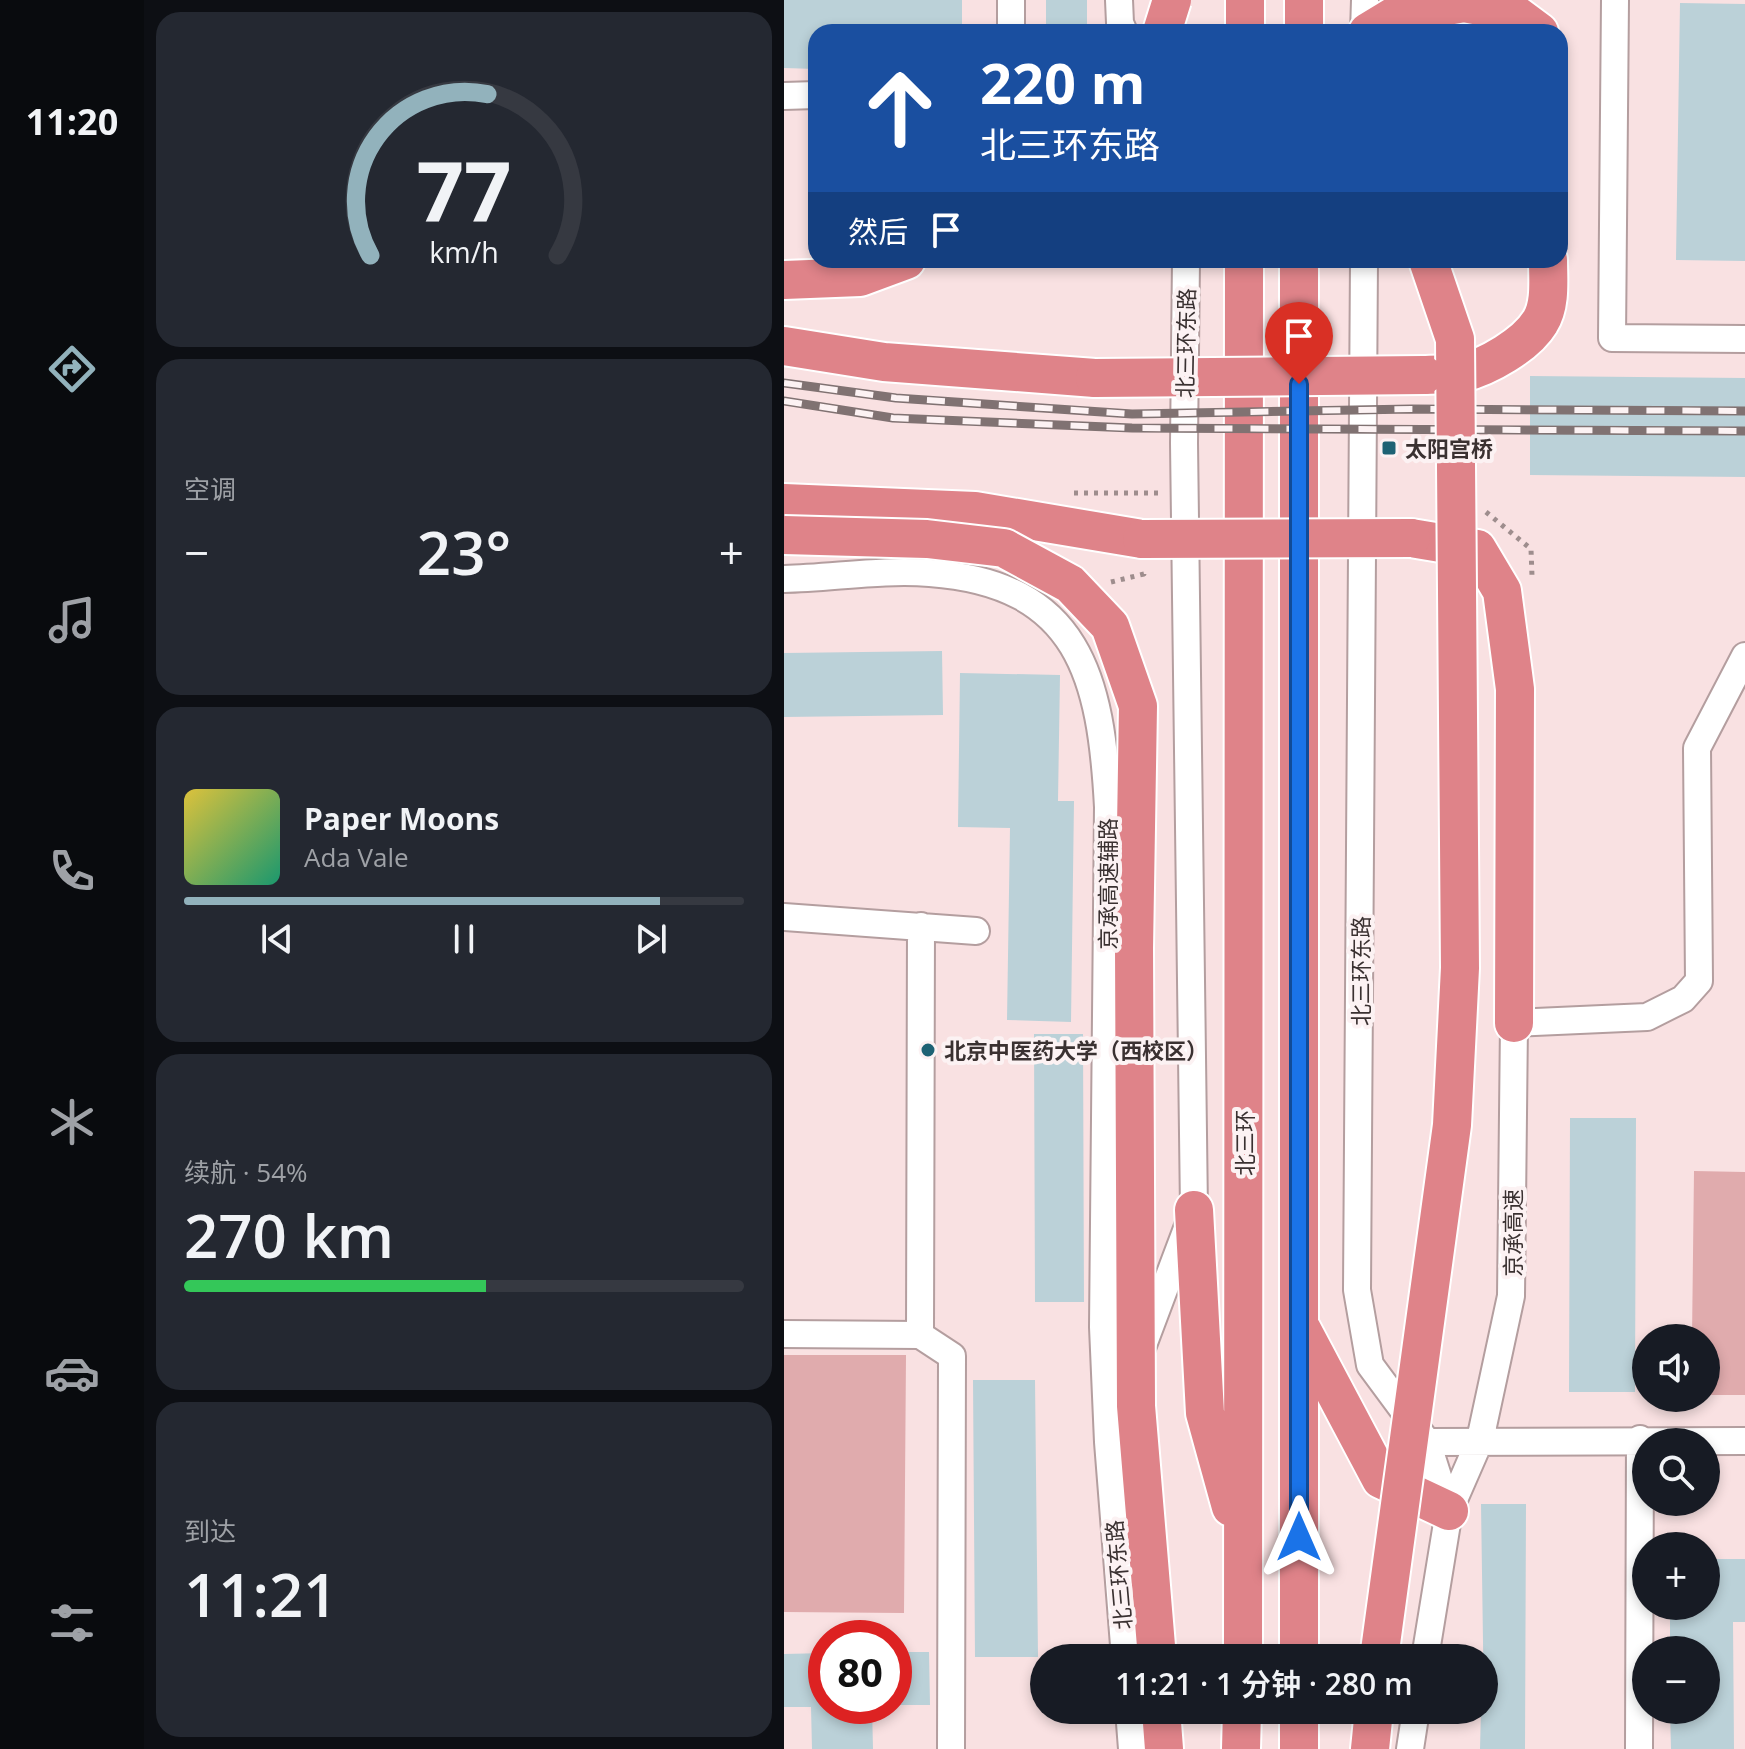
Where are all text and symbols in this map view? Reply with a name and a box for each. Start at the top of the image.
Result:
text: 220 m [980,44,1146,120]
icon: ahead [848,56,952,160]
text: 11:20 [26,97,118,146]
text: 北三环东路 [980,120,1160,169]
text: 77 [416,132,512,245]
icon: arrive [924,208,968,252]
text: 然后 [848,211,908,252]
text: km/h [429,232,499,271]
street label: 北三环东路 [1169,288,1201,398]
pin [1265,302,1333,384]
icon: arrive [1277,314,1321,358]
icon: directions [44,341,100,397]
place label: 太阳宫桥 [1405,433,1493,463]
marker: 太阳宫桥 [1380,439,1398,457]
text: 空调 [184,471,236,507]
text: 23° [417,511,511,593]
text: − [184,522,209,582]
text: + [719,522,744,582]
icon: music [44,592,100,648]
text: Paper Moons [304,798,499,839]
street label: 京承高速辅路 [1092,818,1122,950]
text: Ada Vale [304,839,409,875]
icon: phone [44,843,100,899]
street label: 北三环东路 [1345,916,1375,1026]
icon: previous [255,917,299,961]
icon: pause [442,917,486,961]
icon: next [629,917,673,961]
place label: 北京中医药大学（西校区） [944,1035,1208,1065]
marker: 北京中医药大学（西校区） [919,1041,937,1059]
icon: climate [44,1094,100,1150]
street label: 北三环 [1229,1110,1259,1176]
text: 续航 · 54% [184,1154,308,1190]
street label: 京承高速 [1497,1189,1527,1277]
text: 270 km [184,1194,394,1276]
map controls [1632,1324,1720,1724]
button: sound [1632,1324,1720,1412]
icon: car [44,1345,100,1401]
button: search [1632,1428,1720,1516]
position arrow [1257,1495,1341,1579]
text: 到达 [184,1513,236,1549]
street label: 北三环东路 [1098,1519,1138,1631]
button: + [1632,1532,1720,1620]
text: 11:21 [184,1553,338,1635]
icon: filters [44,1595,100,1651]
speed limit sign: 80 [808,1620,912,1724]
button: − [1632,1636,1720,1724]
text: 11:21 · 1 分钟 · 280 m [1115,1663,1413,1704]

